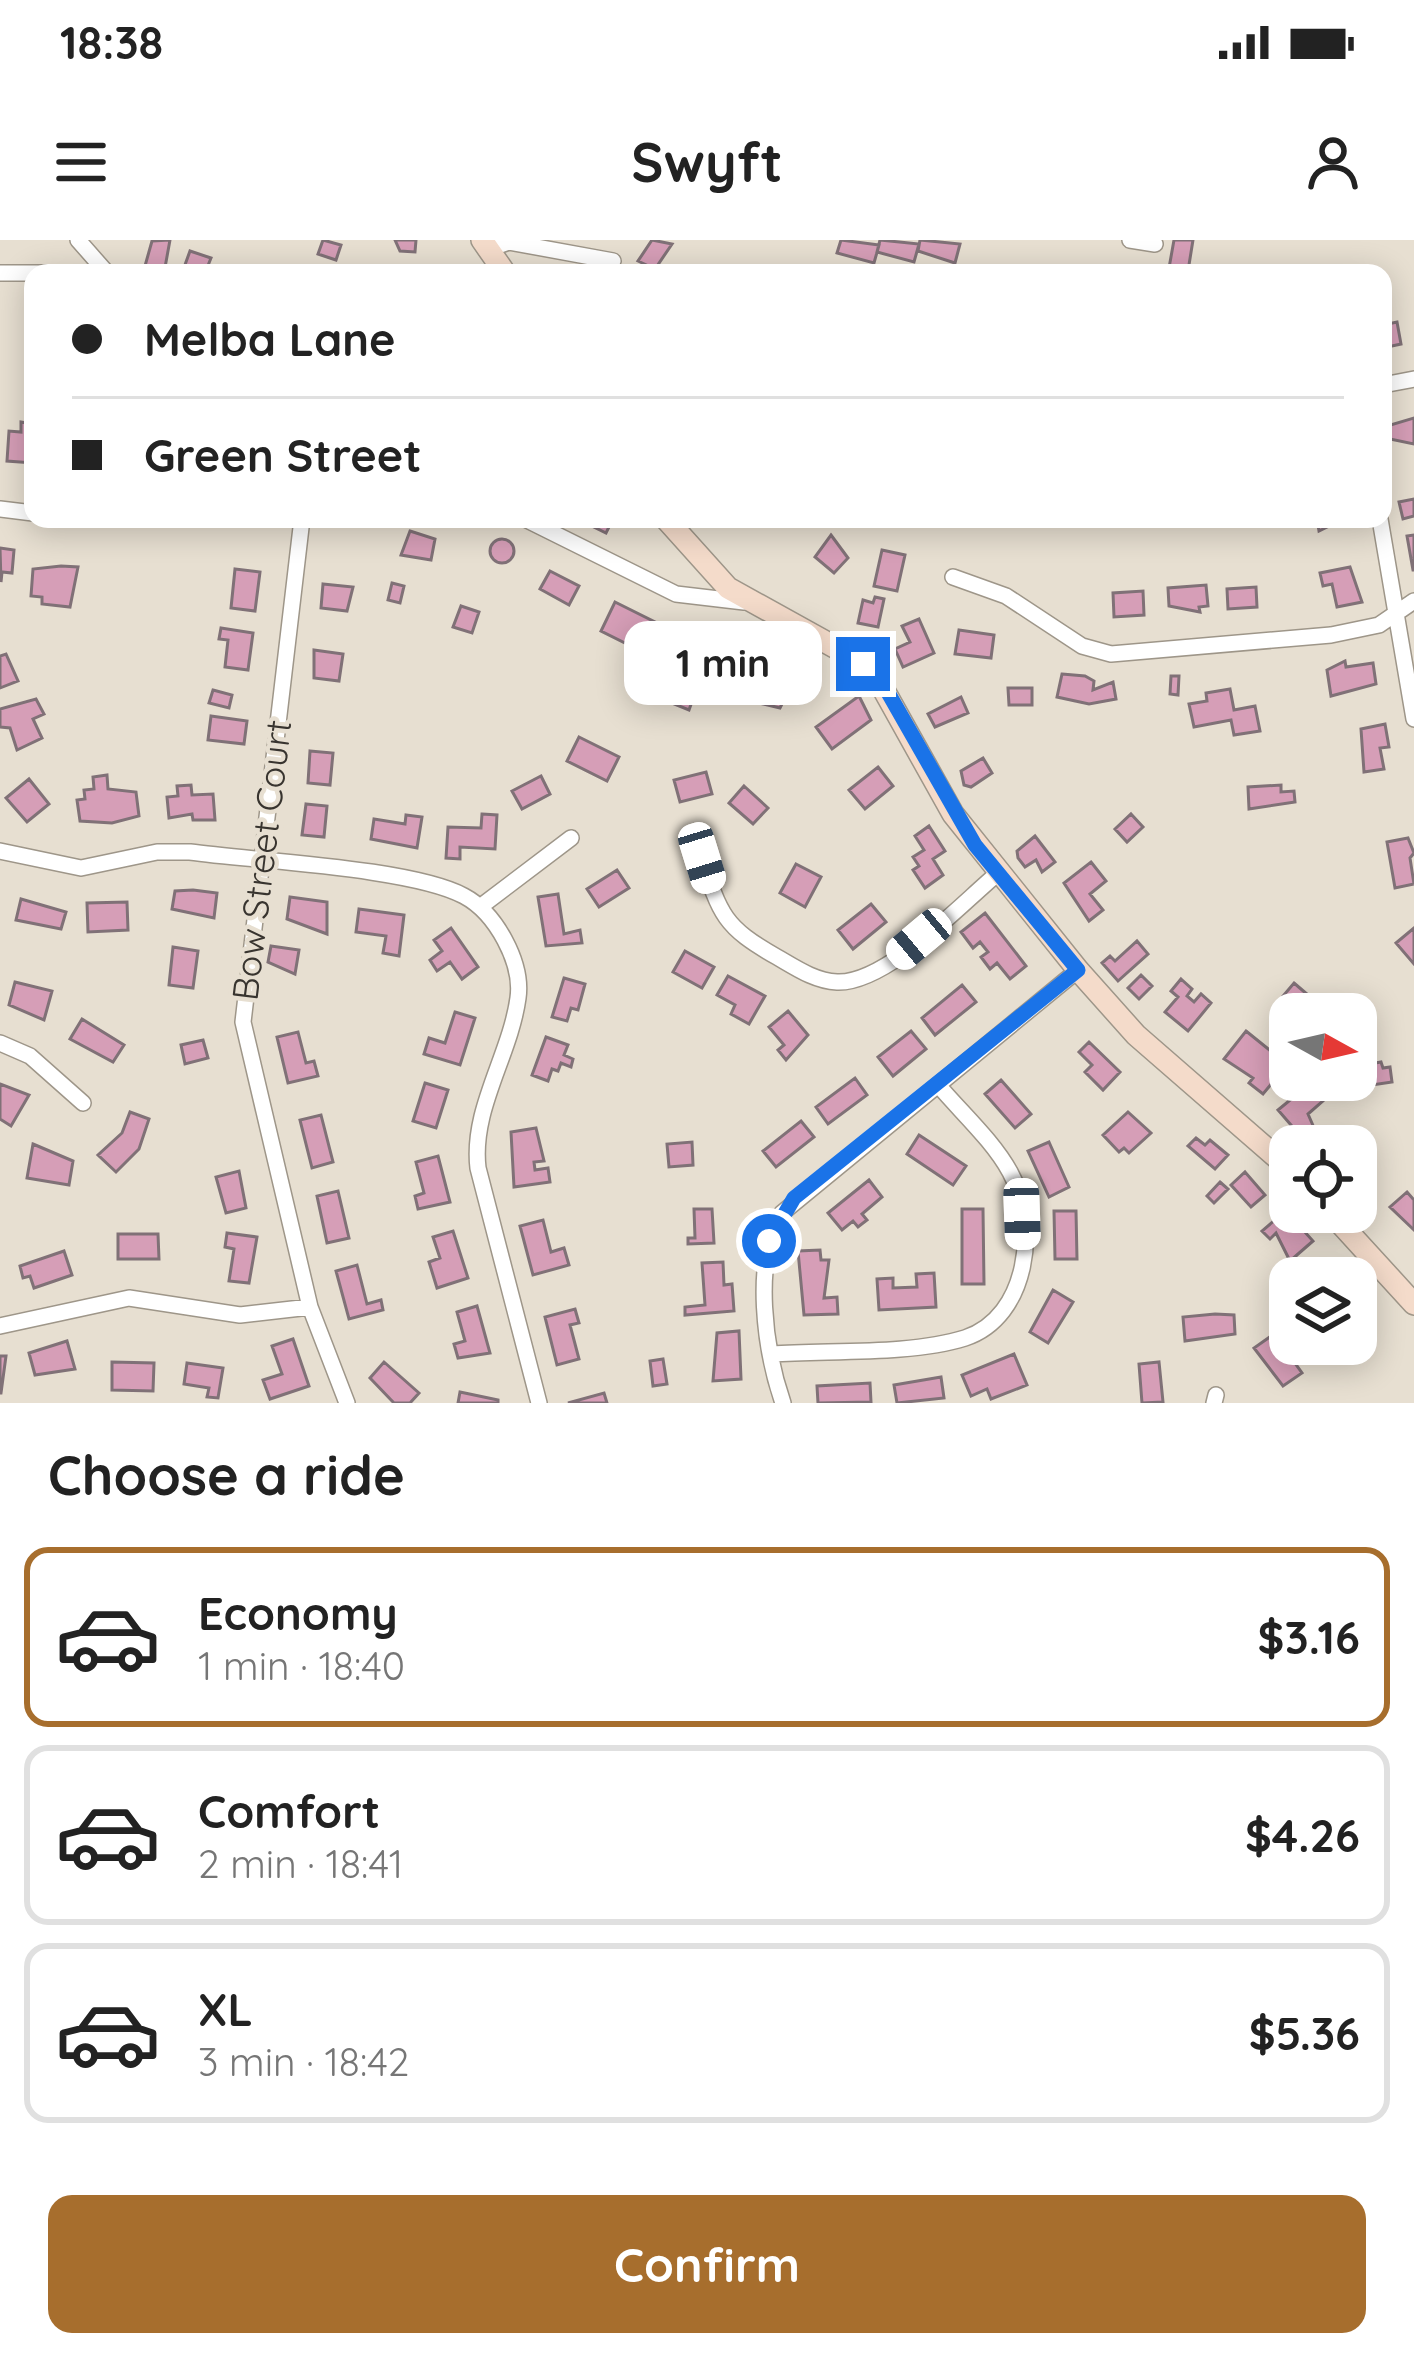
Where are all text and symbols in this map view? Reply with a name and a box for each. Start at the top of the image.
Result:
text: 18:38 [60,14,163,70]
text: Swyft [631,128,783,196]
icon: menu [48,129,114,195]
icon: person [1300,129,1366,195]
text: Melba Lane [144,311,396,367]
text: Green Street [144,427,422,483]
callout: 1 min [623,622,821,706]
route end [836,637,890,691]
text: 1 min [676,638,770,687]
street label: Bow Street Court [221,717,301,1003]
car [674,818,730,898]
car [880,902,958,976]
north arrow [1269,993,1377,1101]
map controls [1269,993,1377,1365]
button: locate [1269,1125,1377,1233]
car [1003,1177,1041,1251]
route start [742,1214,796,1268]
button: layers [1269,1257,1377,1365]
text: Choose a ride [48,1441,405,1509]
icon: car [54,1583,162,1691]
text: Economy [198,1585,398,1641]
text: $3.16 [1258,1609,1360,1665]
text: 1 min · 18:40 [198,1641,405,1690]
icon: car [54,1781,162,1889]
text: Comfort [198,1783,380,1839]
text: $4.26 [1245,1807,1360,1863]
text: 2 min · 18:41 [198,1839,403,1888]
icon: car [54,1979,162,2087]
text: XL [198,1981,253,2037]
text: $5.36 [1249,2005,1360,2061]
text: 3 min · 18:42 [198,2037,409,2086]
button: Confirm [48,2195,1366,2333]

